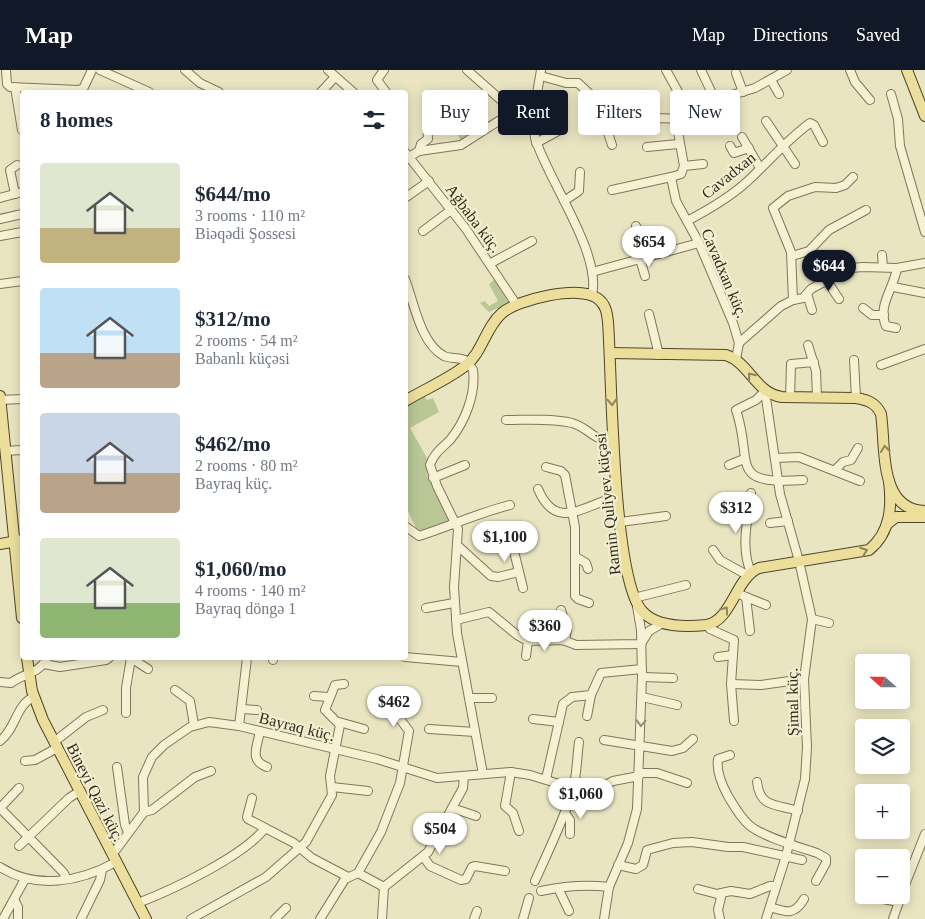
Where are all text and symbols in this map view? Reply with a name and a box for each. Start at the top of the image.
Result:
text: Map [25,22,73,48]
text: Map [692,25,725,45]
text: Directions [753,25,828,45]
text: Saved [856,25,900,45]
chip: Buy [422,90,488,135]
chip: Rent [498,90,568,135]
chip: Filters [578,90,660,135]
chip: New [670,90,740,135]
icon: filters [360,106,388,134]
text: 8 homes [40,108,113,132]
street label: Cavadxan [698,149,759,202]
street label: Ağbaba küç. [442,181,505,256]
text: $644/mo [195,182,271,206]
icon: home [80,183,140,243]
text: 3 rooms · 110 m² [195,207,305,224]
text: Biəqədi Şossesi [195,225,296,242]
pin: $654 [619,226,679,268]
street label: Cavadxan küç. [697,226,751,321]
text: $654 [633,233,665,250]
pin: $644 [799,250,859,292]
text: $644 [813,257,845,274]
text: $312/mo [195,307,271,331]
icon: home [80,308,140,368]
text: 2 rooms · 54 m² [195,332,298,349]
text: Babanlı küçəsi [195,350,290,367]
one-way arrow [749,373,757,382]
one-way arrow [607,398,618,406]
street label: Ramin Quliyev küçəsi [592,431,624,576]
text: $462/mo [195,432,271,456]
icon: home [80,433,140,493]
one-way arrow [880,445,891,453]
text: 2 rooms · 80 m² [195,457,298,474]
text: Bayraq küç. [195,475,272,492]
pin: $312 [706,492,766,534]
text: $312 [720,499,752,516]
pin: $1,100 [464,520,546,563]
text: $1,100 [483,528,527,545]
one-way arrow [859,547,868,557]
text: $1,060/mo [195,557,287,581]
icon: home [80,558,140,618]
text: 4 rooms · 140 m² [195,582,306,599]
text: Bayraq döngə 1 [195,600,296,617]
one-way arrow [719,606,728,616]
pin: $360 [515,610,575,652]
text: $360 [529,617,561,634]
north arrow [855,654,910,709]
map controls [855,654,910,904]
street label: Şimal küç. [783,668,803,736]
pin: $462 [364,686,424,728]
text: $462 [378,693,410,710]
street label: Bayraq küç. [257,709,336,745]
one-way arrow [636,719,646,727]
button: layers [855,719,910,774]
street label: Bineyi Qazi küç. [63,740,128,845]
pin: $1,060 [540,778,622,820]
button: + [855,784,910,839]
text: $1,060 [559,785,603,802]
pin: $504 [410,812,470,855]
text: $504 [424,820,456,837]
button: − [855,849,910,904]

